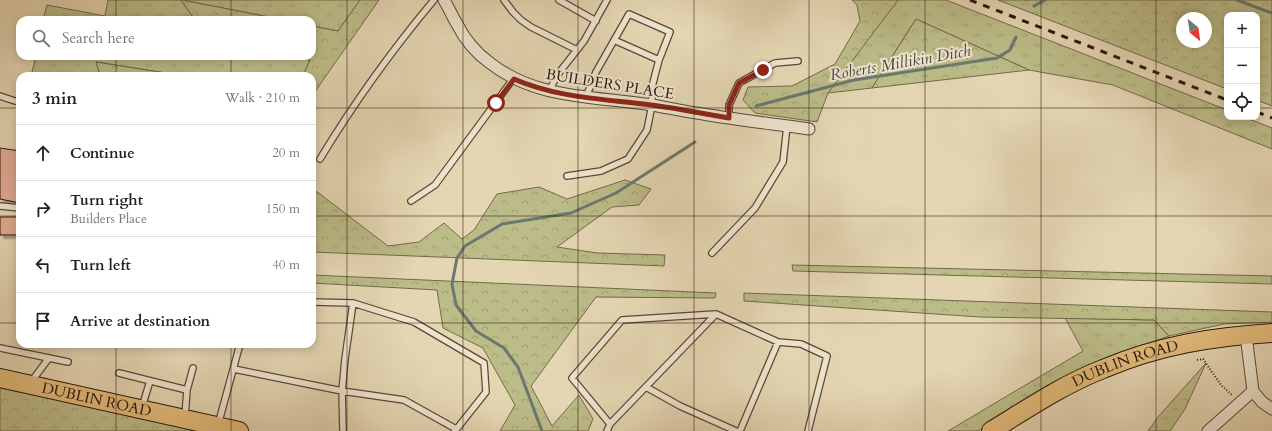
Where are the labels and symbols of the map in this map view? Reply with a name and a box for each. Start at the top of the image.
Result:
north arrow [1176,12,1212,48]
water label: Roberts Millikin Ditch [828,40,973,86]
route end [754,61,772,79]
street label: BUILDERS PLACE [545,64,675,104]
route start [487,94,505,112]
street label: DUBLIN ROAD [1068,335,1180,392]
street label: DUBLIN ROAD [40,378,153,421]

